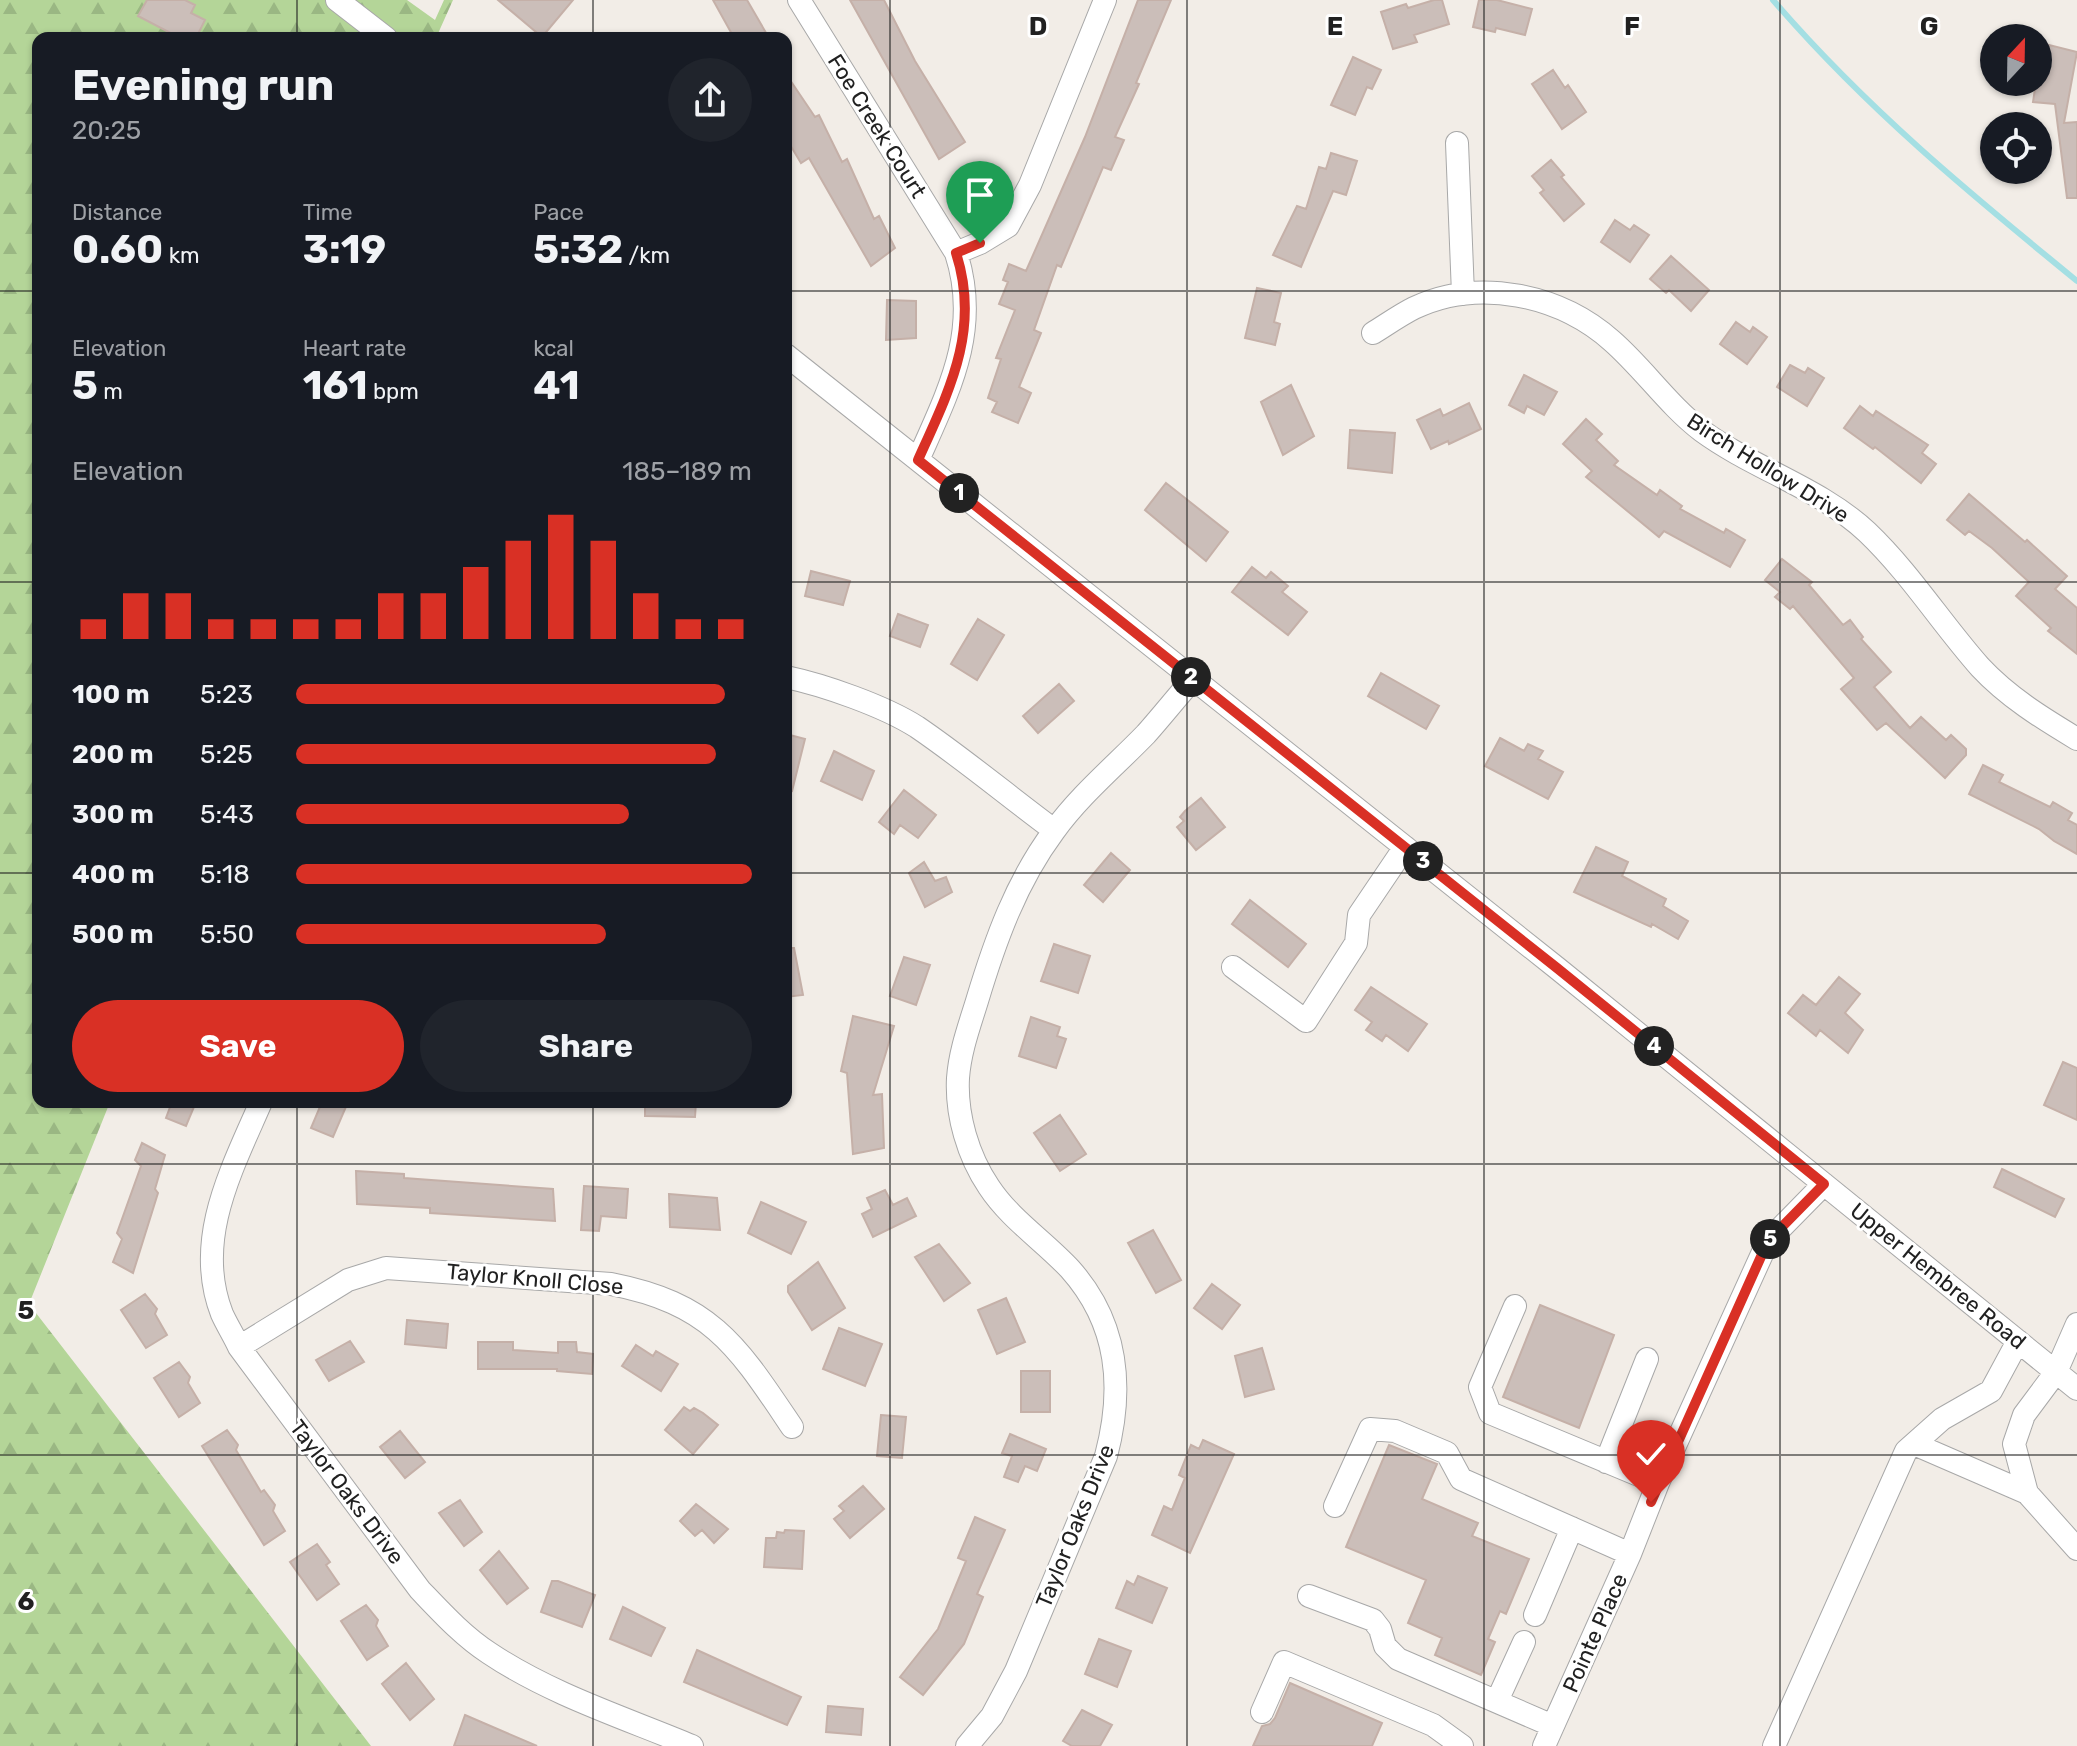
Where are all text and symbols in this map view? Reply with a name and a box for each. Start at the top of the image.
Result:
text: D [1029,11,1047,42]
text: E [1327,11,1343,42]
text: F [1624,11,1640,42]
text: G [1920,11,1938,42]
north arrow [1980,24,2052,96]
map controls [1980,24,2052,184]
street label: Foe Creek Court [822,49,932,203]
button: share [668,58,752,142]
text: Evening run [72,59,334,111]
button: locate [1980,112,2052,184]
text: 20:25 [72,115,141,146]
pin [946,161,1014,243]
icon: arrive [958,173,1002,217]
text: Distance [72,199,162,226]
text: Time [303,199,353,226]
text: Pace [533,199,584,226]
text: 0.60 [72,226,163,273]
text: 3:19 [303,226,386,273]
text: 5:32 [533,226,623,273]
text: km [163,242,200,269]
text: /km [623,242,670,269]
text: Elevation [72,335,166,362]
text: Heart rate [303,335,406,362]
text: kcal [533,335,574,362]
text: 5 [72,362,98,409]
text: 161 [303,362,368,409]
text: 41 [533,362,580,409]
text: m [98,378,123,405]
text: bpm [368,378,419,405]
street label: Birch Hollow Drive [1682,407,1854,529]
text: Elevation [72,456,183,487]
text: 185–189 m [622,456,752,487]
pin: 1 [939,473,979,513]
text: 1 [954,479,964,506]
pin: 2 [1171,657,1211,697]
text: 2 [1184,663,1198,690]
text: 100 m [72,679,150,710]
text: 5:23 [200,679,253,710]
text: 200 m [72,739,154,770]
text: 5:25 [200,739,253,770]
text: 300 m [72,799,154,830]
text: 5:43 [200,799,254,830]
pin: 3 [1403,841,1443,881]
text: 3 [1416,847,1430,874]
text: 400 m [72,859,154,890]
text: 5:18 [200,859,250,890]
text: 500 m [72,919,154,950]
text: 5:50 [200,919,254,950]
button: Save [72,1000,404,1092]
button: Share [420,1000,752,1092]
pin: 4 [1634,1026,1674,1066]
text: 4 [1646,1032,1662,1059]
street label: Upper Hembree Road [1845,1197,2031,1355]
pin: 5 [1750,1219,1790,1259]
text: 5 [1763,1225,1777,1252]
street label: Taylor Knoll Close [445,1258,625,1300]
text: 5 [18,1295,34,1326]
street label: Taylor Oaks Drive [284,1415,410,1569]
pin [1617,1420,1685,1502]
icon: check [1629,1432,1673,1476]
street label: Taylor Oaks Drive [1030,1440,1120,1612]
street label: Pointe Place [1557,1569,1633,1697]
text: 6 [18,1586,35,1617]

